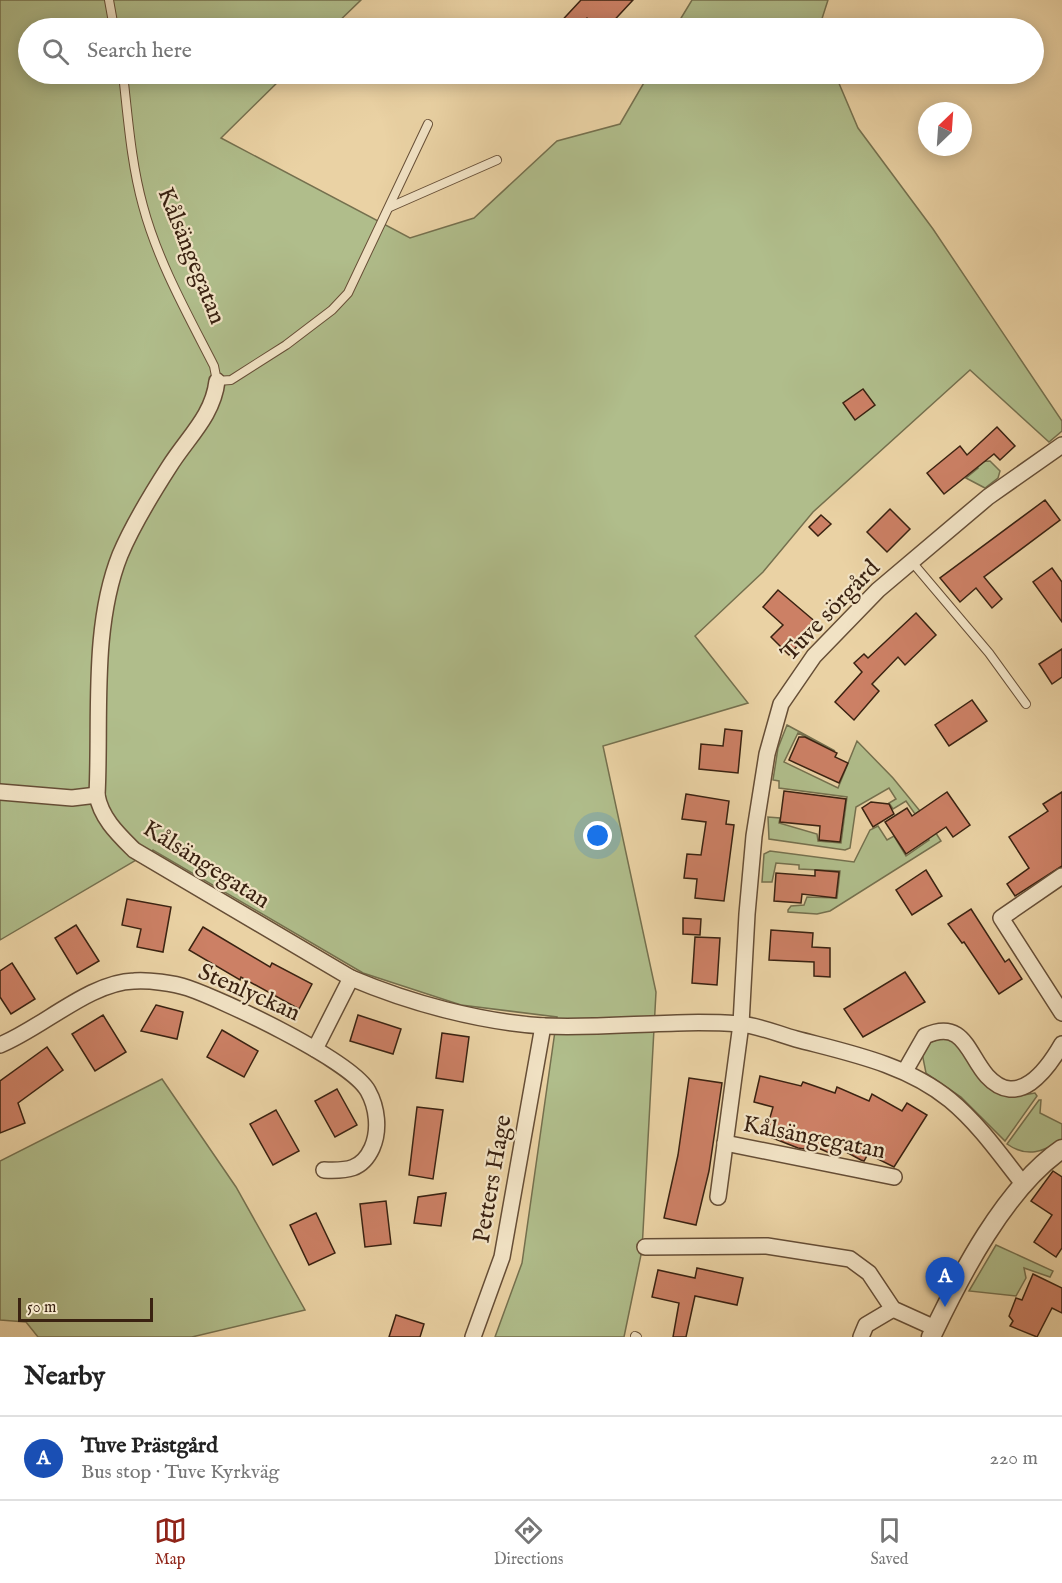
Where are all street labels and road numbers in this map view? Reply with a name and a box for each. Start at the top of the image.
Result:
street label: Kålsängegatan [150,183,233,329]
street label: Tuve sörgård [775,553,887,668]
street label: Kålsängegatan [136,814,276,917]
street label: Stenlyckan [193,957,305,1029]
street label: Kålsängegatan [740,1109,888,1167]
street label: Petters Hage [466,1113,520,1245]

